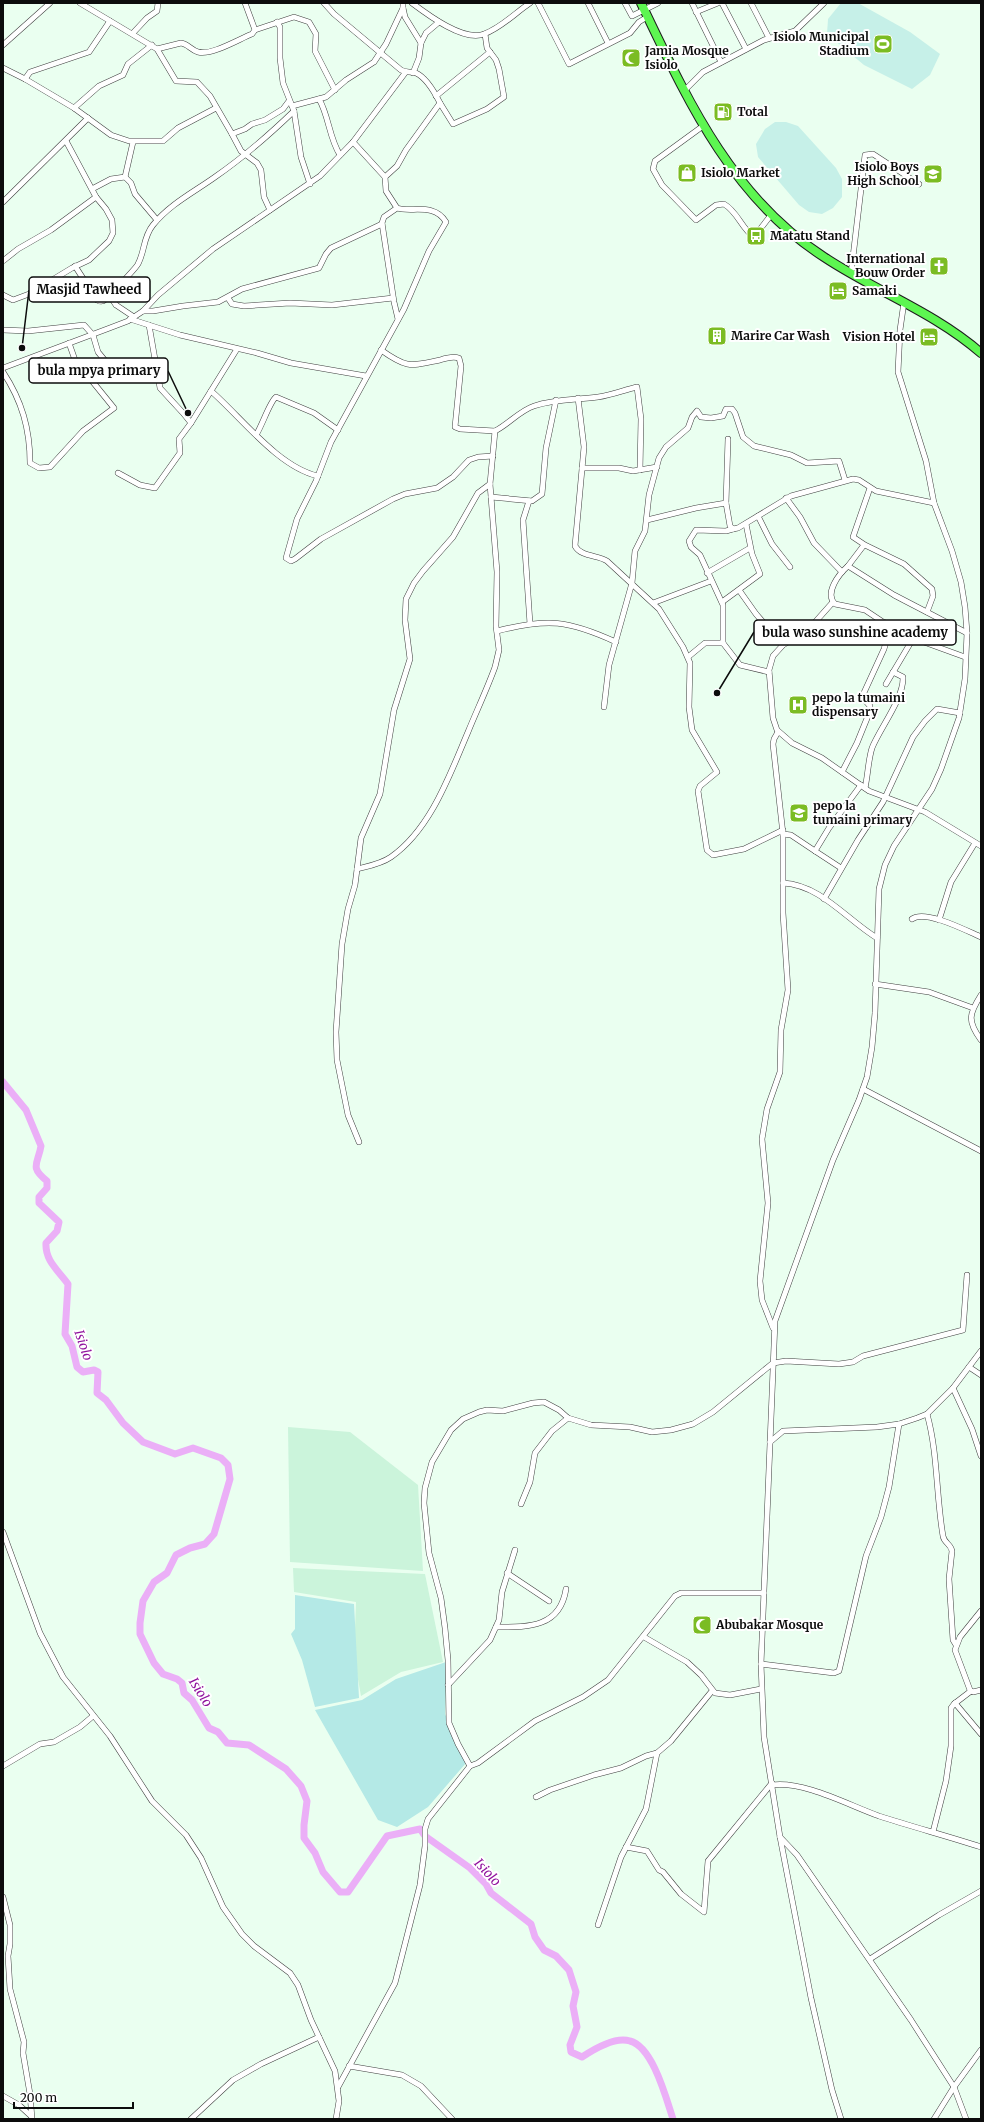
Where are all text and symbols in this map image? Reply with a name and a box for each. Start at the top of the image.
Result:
place label: Isiolo Municipal Stadium [773,29,869,58]
sports icon: Isiolo Municipal Stadium [872,33,894,55]
place label: Jamia Mosque Isiolo [644,43,729,72]
mosque icon: Jamia Mosque Isiolo [620,47,642,69]
fuel station icon: Total [712,101,734,123]
place label: Total [737,104,768,119]
place label: Isiolo Boys High School [847,159,919,188]
shop icon: Isiolo Market [676,162,698,184]
school or university icon: Isiolo Boys High School [922,163,944,185]
place label: Isiolo Market [701,165,780,180]
bus stop icon: Matatu Stand [745,225,767,247]
place label: Matatu Stand [770,228,851,243]
place label: International Bouw Order [846,251,925,280]
church icon: International Bouw Order [928,255,950,277]
callout: Masjid Tawheed [29,277,150,302]
hotel icon: Samaki [827,280,849,302]
text: Masjid Tawheed [37,281,141,298]
place label: Samaki [852,283,897,298]
building icon: Marire Car Wash [706,325,728,347]
hotel icon: Vision Hotel [918,326,940,348]
place label: Marire Car Wash [731,328,830,343]
place label: Vision Hotel [842,329,915,344]
callout: bula mpya primary [29,358,168,383]
text: bula mpya primary [38,362,161,379]
callout: bula waso sunshine academy [754,620,956,645]
text: bula waso sunshine academy [762,624,948,641]
place label: pepo la tumaini dispensary [812,690,905,719]
hospital icon: pepo la tumaini dispensary [787,694,809,716]
place label: pepo la tumaini primary [813,798,913,827]
school or university icon: pepo la tumaini primary [788,802,810,824]
water label: Isiolo [70,1327,97,1363]
mosque icon: Abubakar Mosque [691,1614,713,1636]
place label: Abubakar Mosque [715,1617,824,1632]
water label: Isiolo [185,1674,216,1710]
water label: Isiolo [471,1855,505,1890]
scale bar [14,2084,133,2110]
text: 200 m [20,2090,57,2105]

